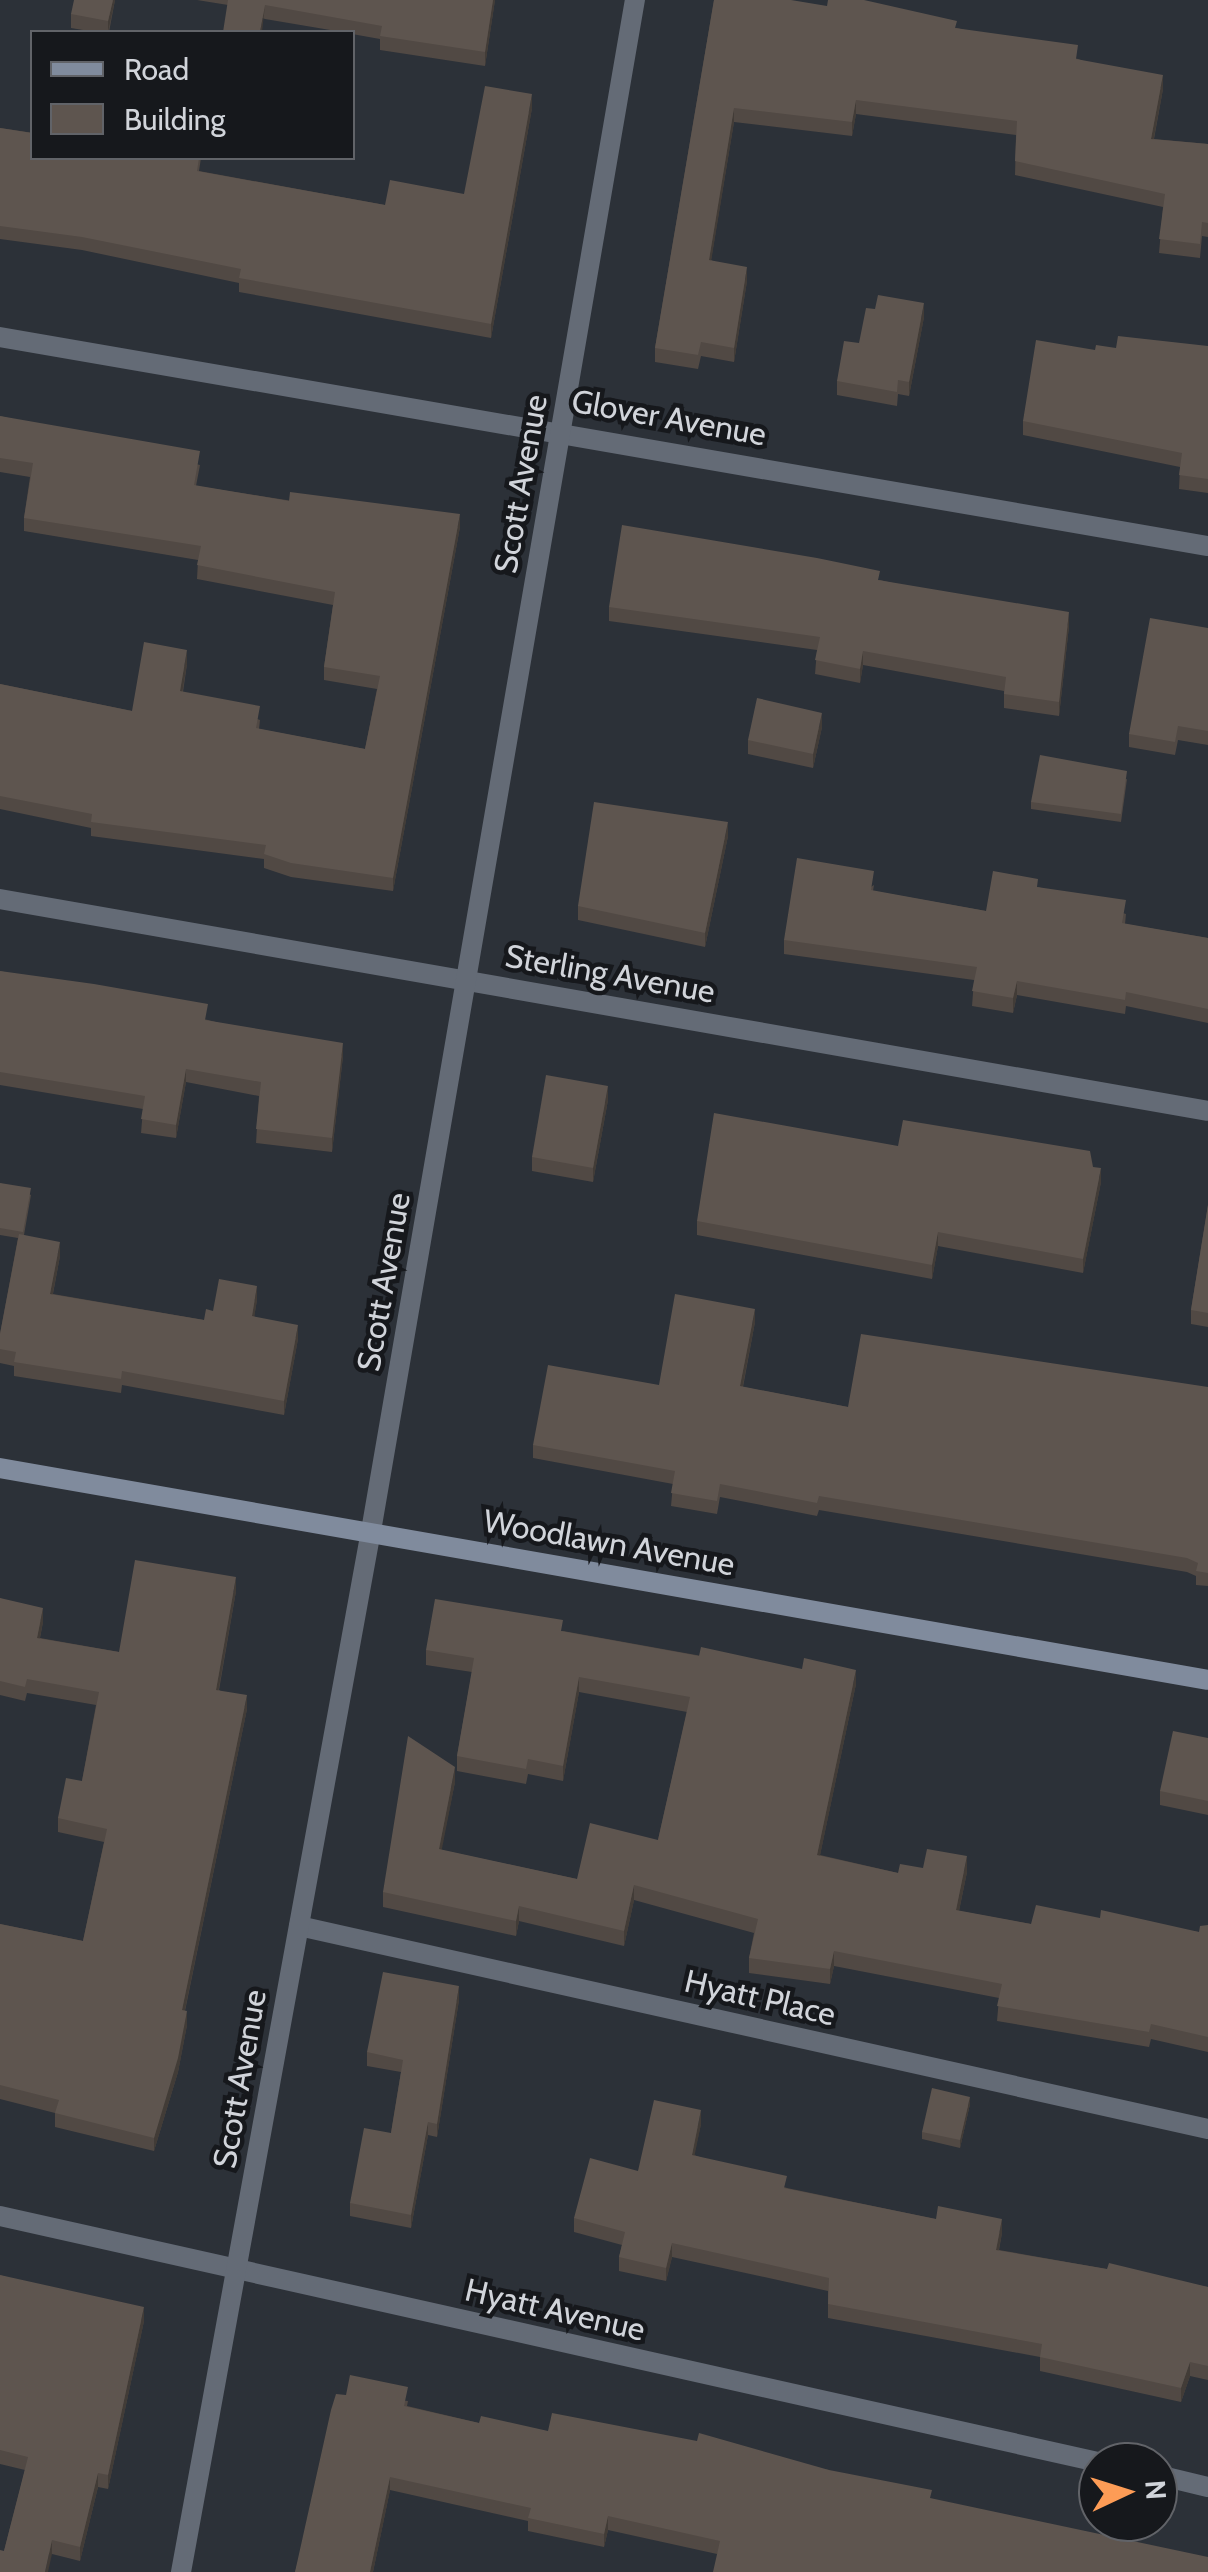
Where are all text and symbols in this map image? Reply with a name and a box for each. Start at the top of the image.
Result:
legend [30,30,355,160]
text: Road [124,51,189,88]
text: Building [124,101,226,138]
street label: Glover Avenue [569,382,769,454]
street label: Scott Avenue [486,392,556,576]
street label: Sterling Avenue [502,937,718,1011]
street label: Scott Avenue [349,1190,419,1374]
street label: Woodlawn Avenue [480,1502,738,1584]
street label: Hyatt Place [681,1962,839,2034]
street label: Scott Avenue [205,1987,275,2171]
street label: Hyatt Avenue [461,2271,649,2349]
north arrow [1078,2442,1178,2542]
text: N [1138,2479,1174,2501]

